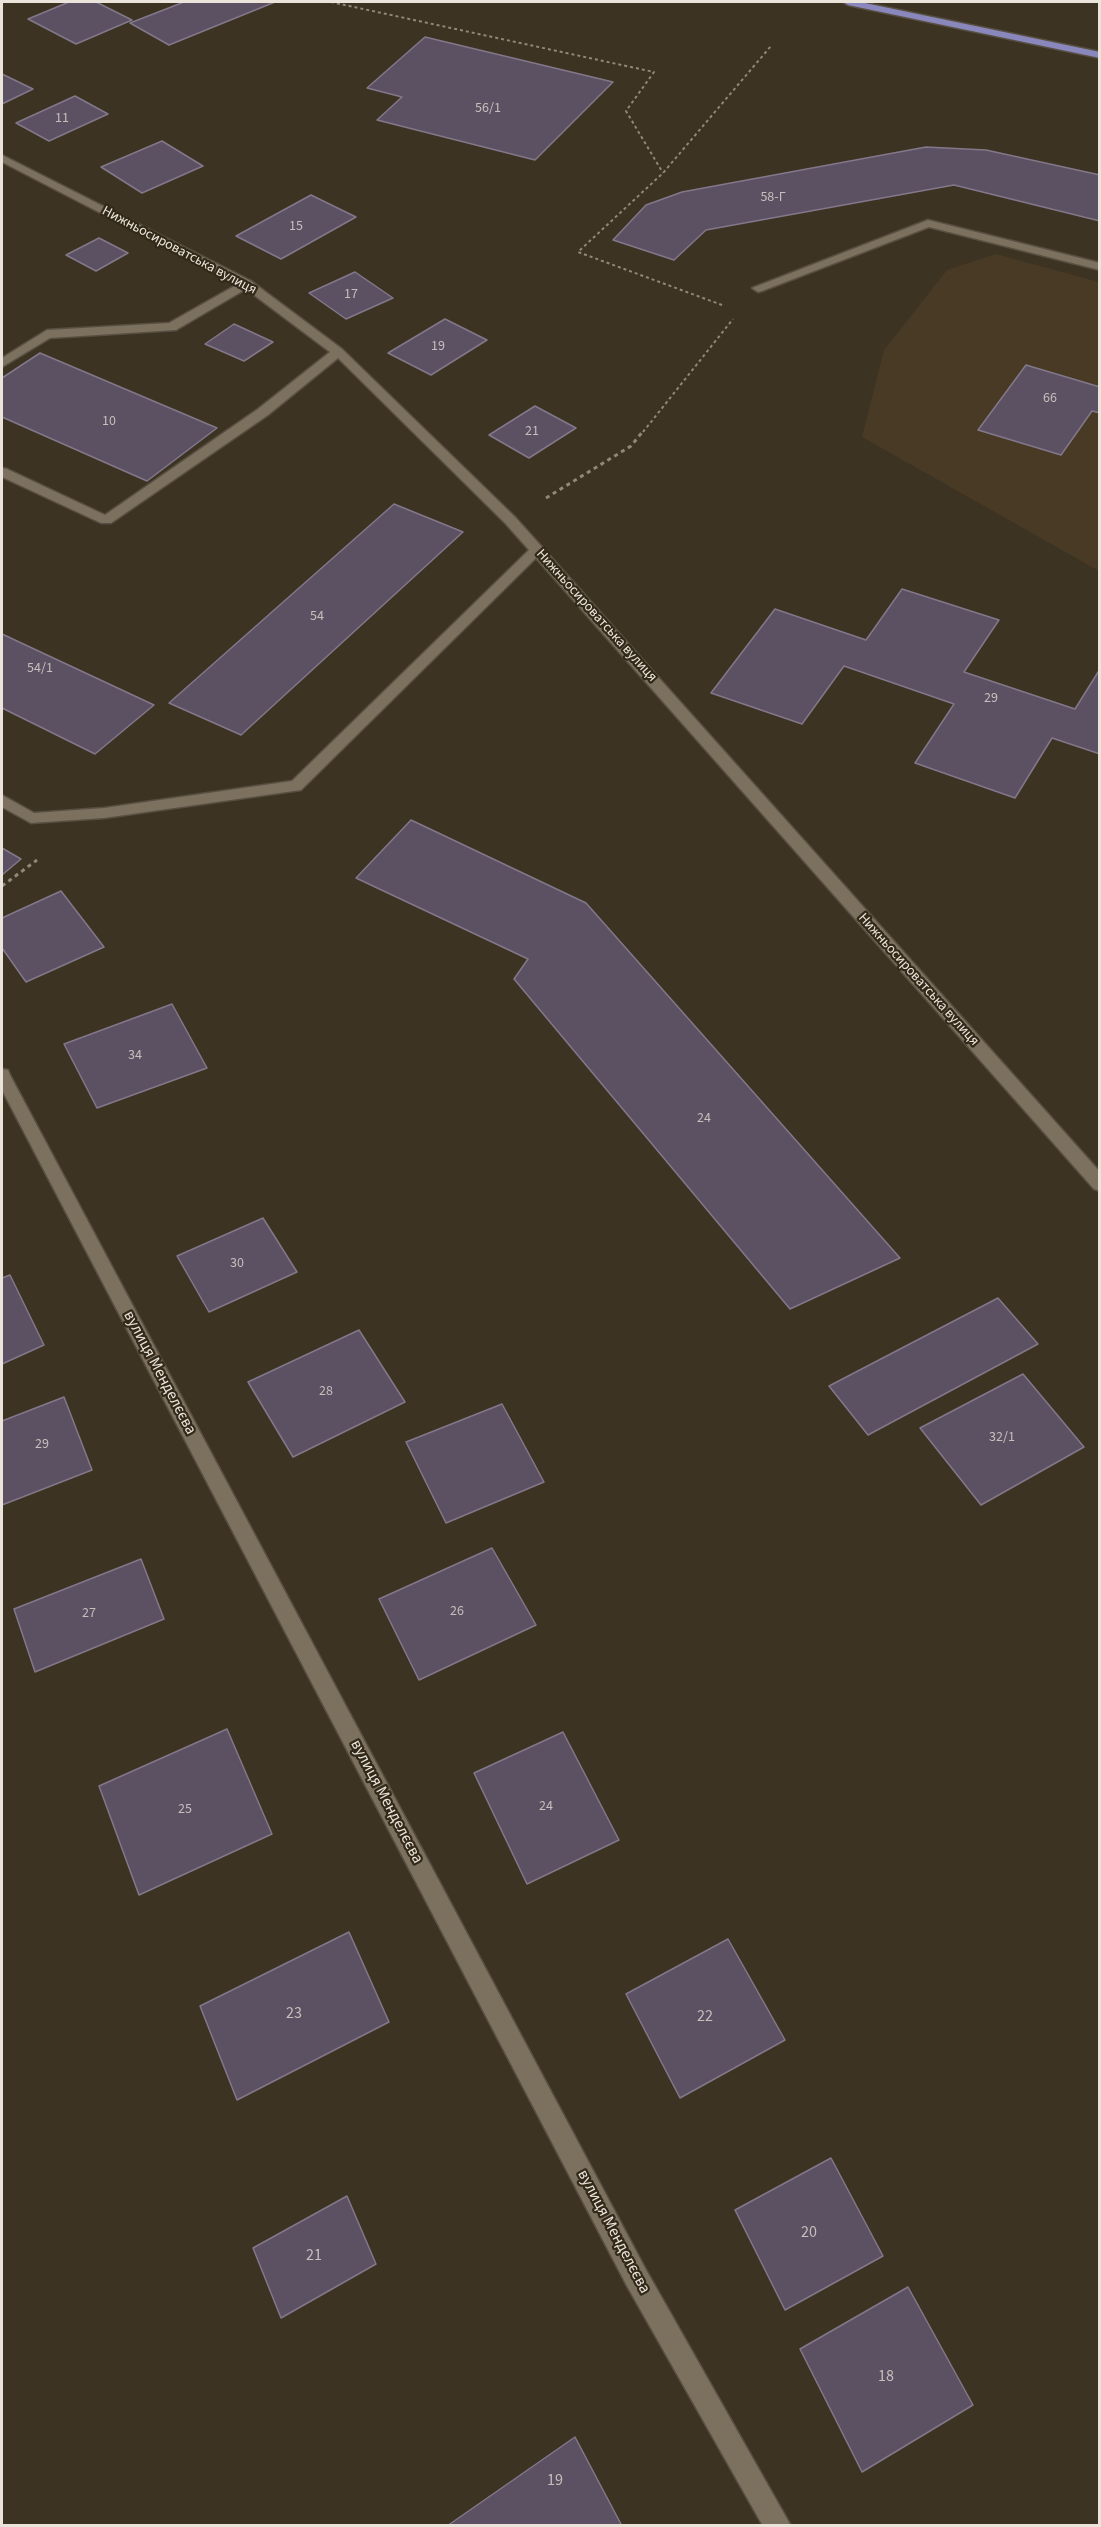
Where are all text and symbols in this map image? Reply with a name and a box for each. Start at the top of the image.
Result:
house number: 56/1 [475,101,501,117]
house number: 11 [55,111,69,127]
house number: 58-Г [760,190,786,206]
street label: Нижньосироватська вулиця [99,203,259,299]
house number: 15 [289,219,303,235]
house number: 17 [344,287,358,303]
house number: 19 [431,339,445,355]
house number: 66 [1043,391,1057,407]
house number: 10 [102,414,116,430]
house number: 21 [525,424,539,440]
street label: Нижньосироватська вулиця [532,546,660,686]
house number: 54 [310,609,324,625]
house number: 54/1 [27,661,53,677]
house number: 29 [984,691,998,707]
street label: Нижньосироватська вулиця [854,910,982,1050]
house number: 34 [128,1048,142,1064]
house number: 24 [697,1111,711,1127]
house number: 30 [230,1256,244,1272]
street label: вулиця Менделєєва [118,1308,200,1438]
house number: 28 [319,1384,333,1400]
house number: 32/1 [989,1430,1015,1446]
house number: 29 [35,1437,49,1453]
house number: 26 [450,1604,464,1620]
house number: 27 [82,1606,96,1622]
street label: вулиця Менделєєва [345,1737,427,1867]
house number: 24 [539,1799,553,1815]
house number: 25 [178,1802,192,1818]
house number: 23 [286,2004,302,2024]
house number: 22 [697,2007,713,2027]
street label: вулиця Менделєєва [572,2167,654,2297]
house number: 20 [801,2223,817,2243]
house number: 21 [306,2246,322,2266]
house number: 18 [878,2367,894,2387]
house number: 19 [547,2471,563,2491]

